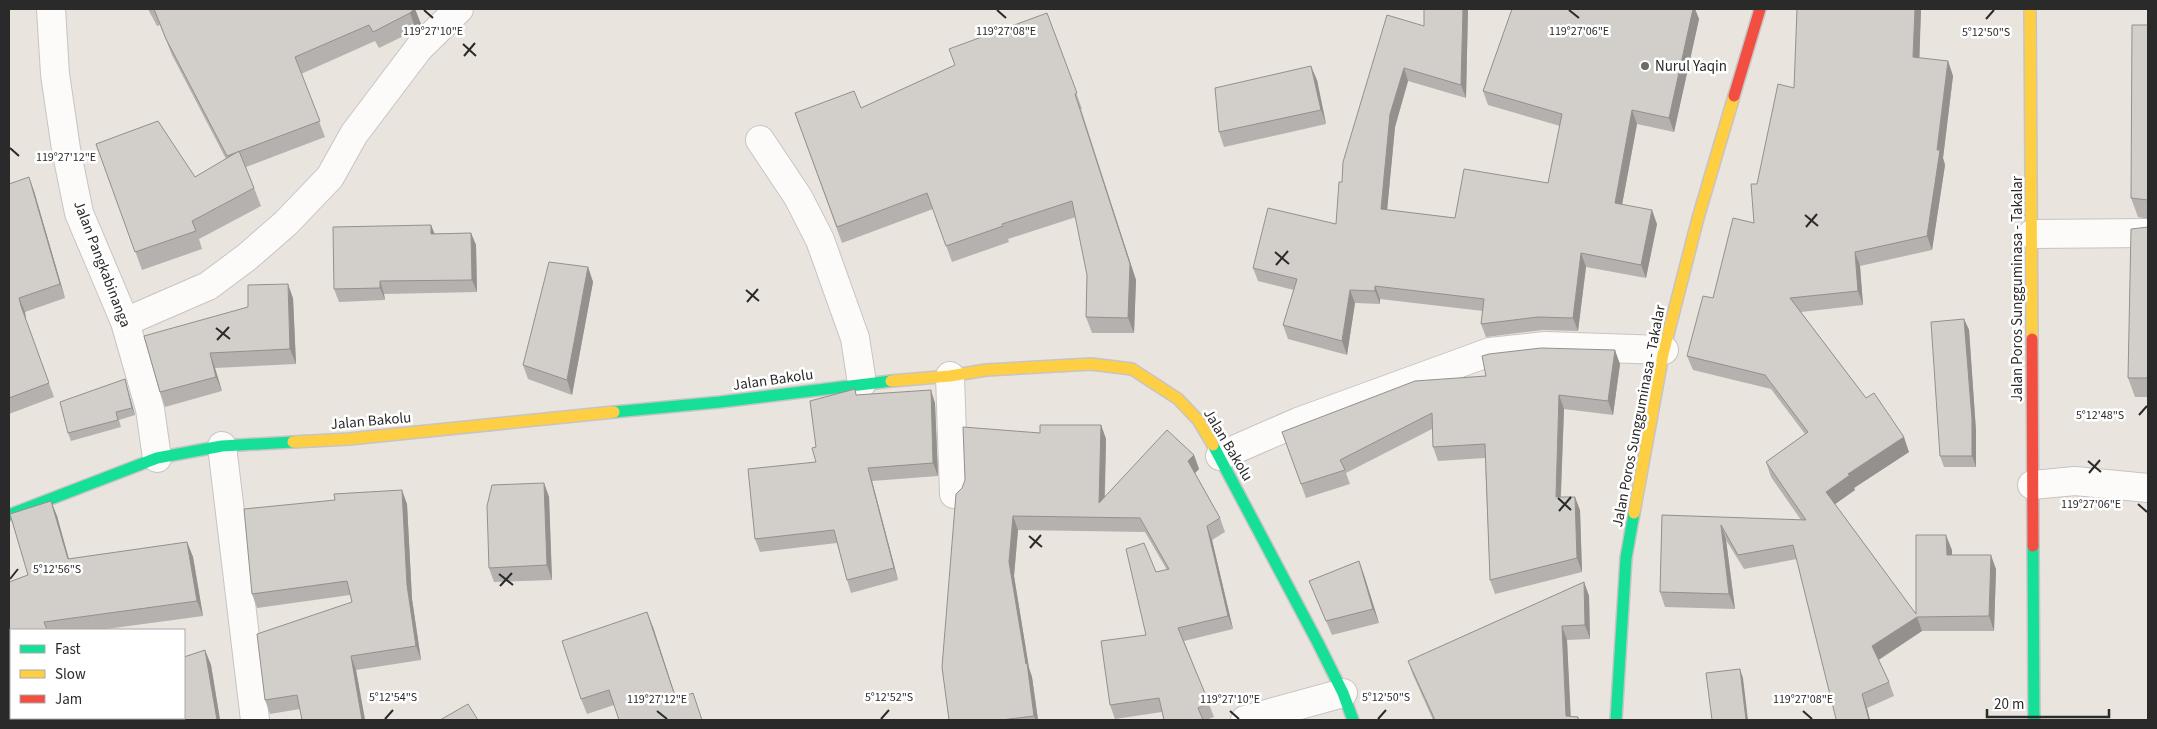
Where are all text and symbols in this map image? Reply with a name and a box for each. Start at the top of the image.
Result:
text: 119°27'10"E [403,23,463,40]
text: 119°27'08"E [976,23,1036,40]
text: 119°27'06"E [1549,23,1609,40]
text: 5°12'50"S [1962,24,2010,41]
place label: Nurul Yaqin [1655,56,1727,77]
marker: Nurul Yaqin [1639,60,1651,72]
text: 119°27'12"E [36,149,96,166]
street label: Jalan Poros Sungguminasa - Takalar [2007,175,2028,402]
street label: Jalan Pangkabinanga [68,198,136,330]
street label: Jalan Poros Sungguminasa - Takalar [1607,302,1671,529]
street label: Jalan Bakolu [731,364,815,396]
street label: Jalan Bakolu [1198,405,1258,485]
street label: Jalan Bakolu [330,407,412,435]
text: 5°12'48"S [2076,407,2124,424]
text: 119°27'06"E [2061,496,2121,513]
text: 5°12'56"S [33,561,81,578]
legend [10,629,185,719]
text: Fast [55,639,81,660]
text: Slow [55,664,86,685]
scale bar [1987,686,2110,718]
text: Jam [55,689,82,710]
text: 5°12'54"S [369,689,417,706]
text: 5°12'52"S [865,689,913,706]
text: 5°12'50"S [1362,689,1410,706]
text: 119°27'12"E [627,691,687,708]
text: 119°27'10"E [1200,691,1260,708]
text: 119°27'08"E [1773,691,1833,708]
text: 20 m [1994,694,2024,715]

